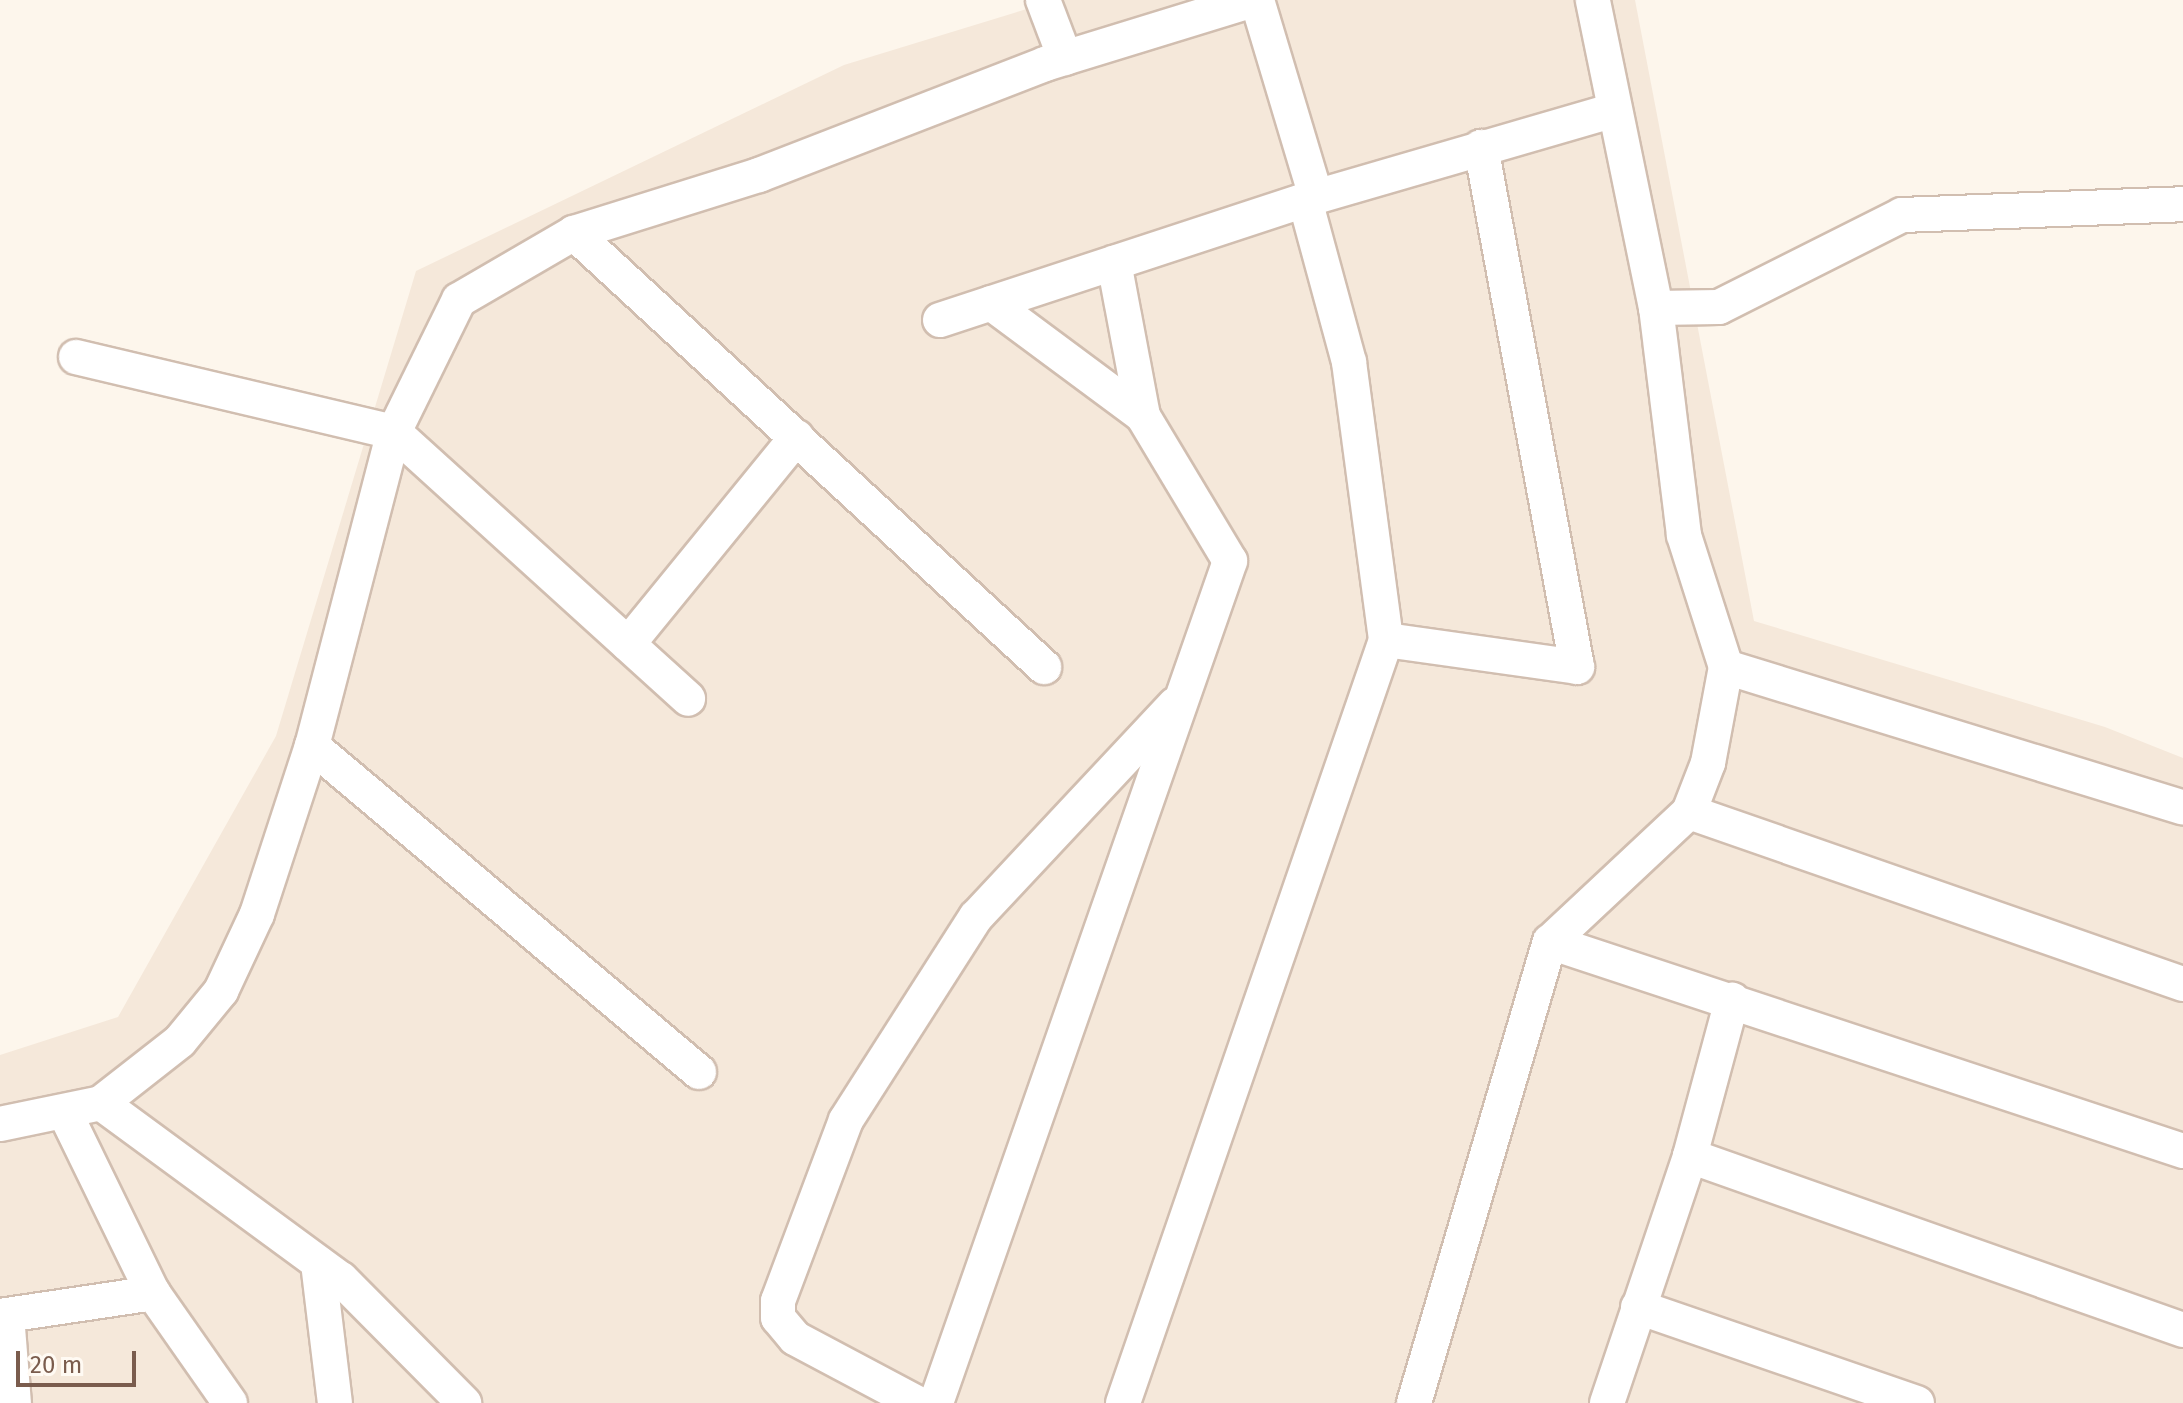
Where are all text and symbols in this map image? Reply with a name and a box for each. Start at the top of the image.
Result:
scale bar [20,1335,140,1385]
text: 20 m [30,1351,82,1379]

